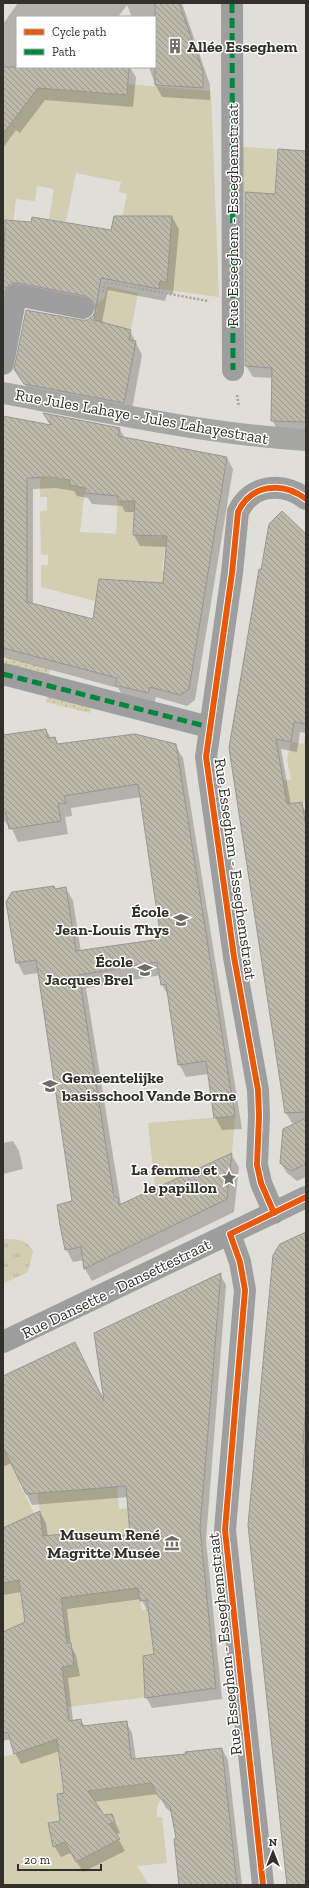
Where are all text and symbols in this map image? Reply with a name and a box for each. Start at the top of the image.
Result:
legend [16,16,156,68]
text: Cycle path [52,25,107,39]
building icon: Allée Esseghem [166,37,184,55]
place label: Allée Esseghem [187,37,298,56]
text: Path [52,45,76,59]
street label: Rue Esseghem - Esseghemstraat [223,103,242,327]
street label: Rue Jules Lahaye - Jules Lahayestraat [14,385,270,448]
street label: Rue Esseghem - Esseghemstraat [211,757,261,981]
place label: École Jean-Louis Thys [55,902,169,939]
school or university icon: École Jean-Louis Thys [172,911,190,929]
place label: École Jacques Brel [45,952,133,989]
school or university icon: École Jacques Brel [136,961,154,979]
place label: Gemeentelijke basisschool Vande Borne [61,1068,236,1105]
school or university icon: Gemeentelijke basisschool Vande Borne [41,1077,59,1095]
place label: La femme et le papillon [131,1160,218,1197]
place icon: La femme et le papillon [220,1169,238,1187]
street label: Rue Dansette - Dansettestraat [19,1234,214,1343]
place label: Museum René Magritte Musée [47,1525,160,1562]
street label: Rue Esseghem - Esseghemstraat [203,1532,246,1756]
museum icon: Museum René Magritte Musée [163,1534,181,1552]
north arrow [253,1832,293,1872]
text: N [269,1836,278,1849]
scale bar [18,1846,101,1872]
text: 20 m [24,1853,51,1867]

